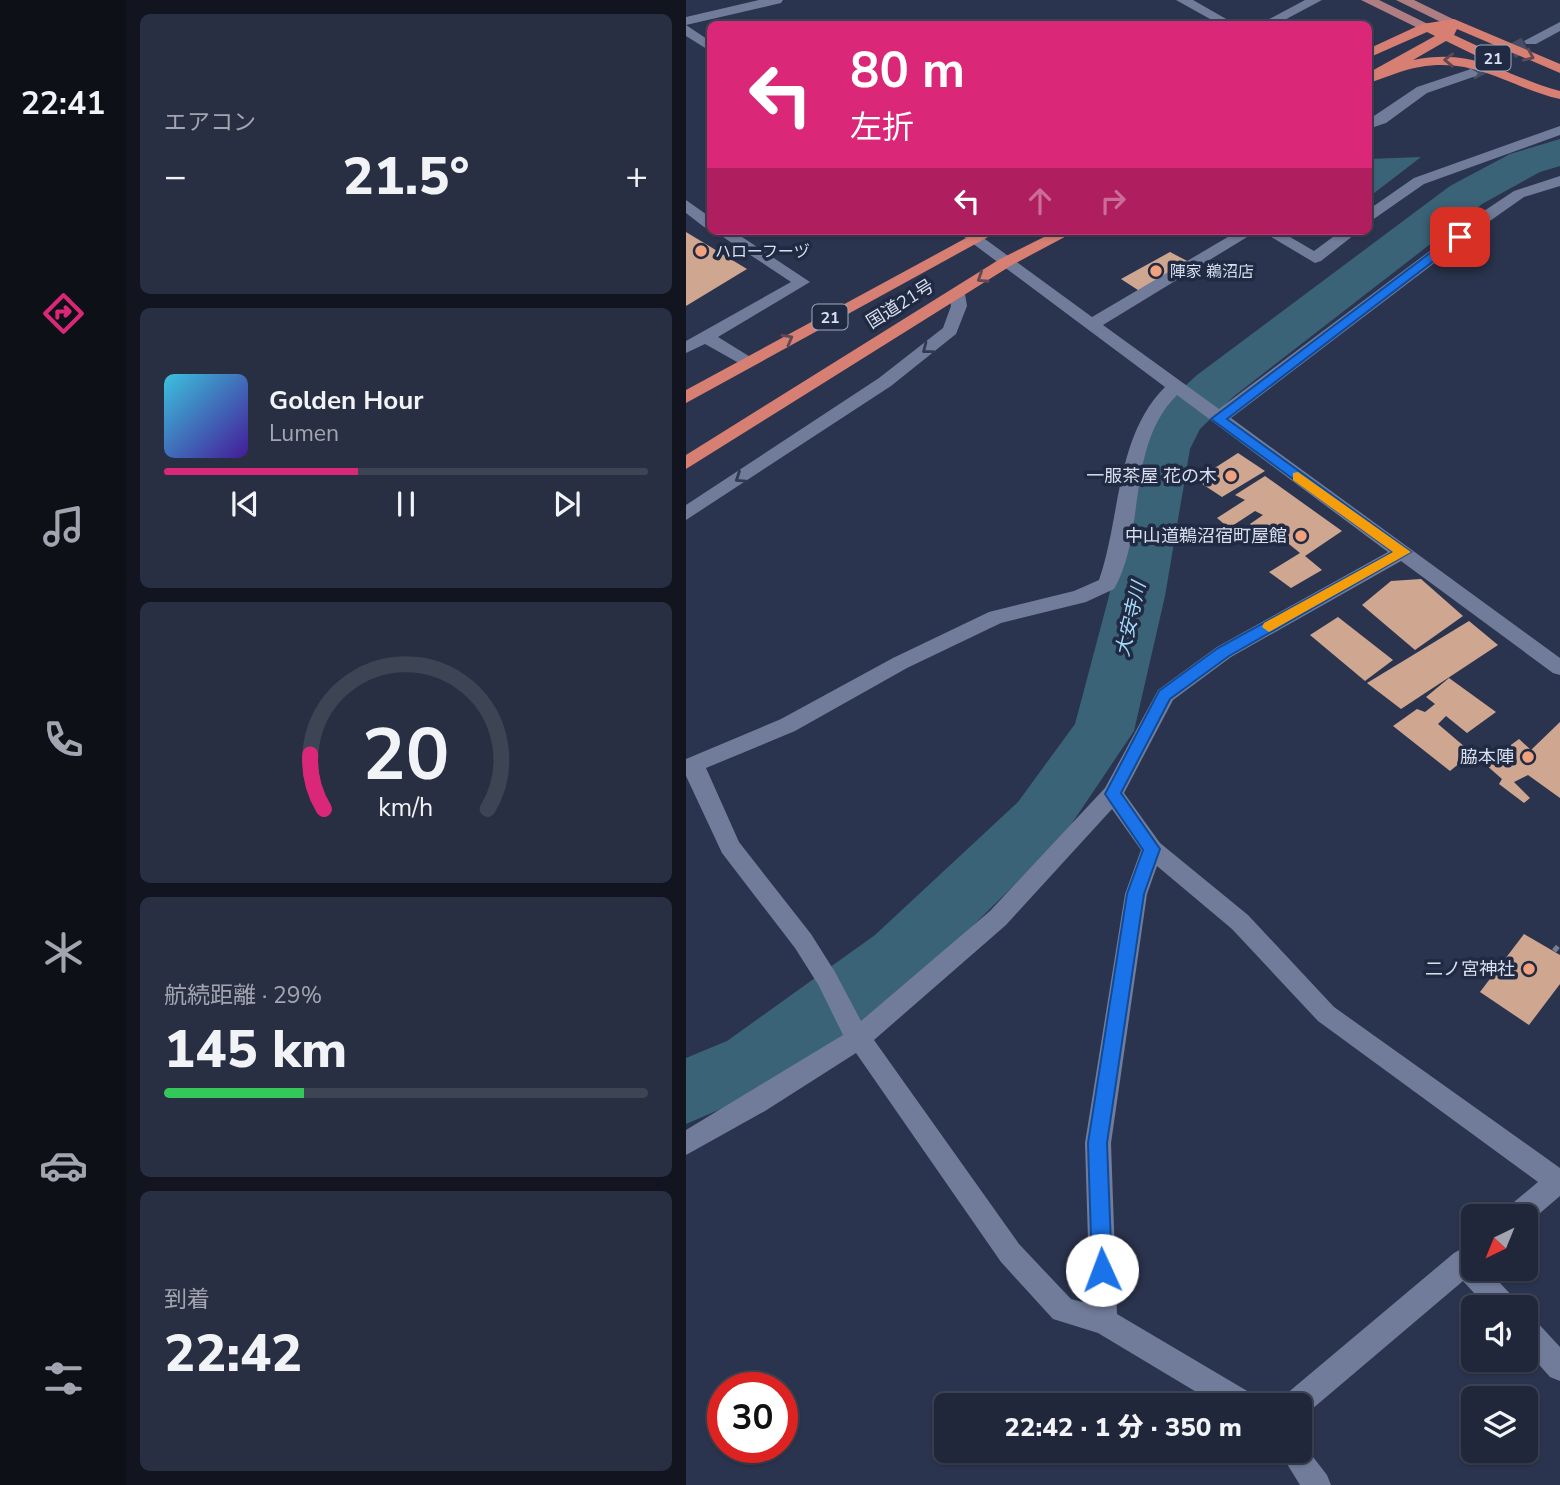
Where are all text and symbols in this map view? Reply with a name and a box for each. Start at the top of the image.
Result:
text: 80 m [850,37,965,104]
road number: 21 [1476,46,1510,71]
one-way arrow [1522,48,1535,62]
icon: left [735,49,826,140]
one-way arrow [1443,53,1454,68]
text: 22:41 [21,82,105,125]
text: 左折 [850,106,914,149]
text: エアコン [164,107,256,138]
text: 21.5° [342,141,470,212]
text: − [164,151,187,202]
text: + [625,151,648,202]
icon: left [948,182,986,220]
icon: ahead [1021,182,1059,220]
icon: right [1094,182,1132,220]
pin [1430,207,1490,267]
icon: arrive [1441,218,1479,256]
place label: ハローフーヅ [715,241,810,263]
marker: ハローフーヅ [693,243,709,259]
place label: 陣家 鵜沼店 [1170,261,1254,283]
marker: 陣家 鵜沼店 [1148,263,1164,279]
one-way arrow [976,270,989,283]
street label: 国道21号 [862,274,938,334]
icon: directions [39,289,88,338]
road number: 21 [813,304,848,330]
one-way arrow [781,334,793,348]
one-way arrow [922,340,934,353]
text: Golden Hour [269,383,424,418]
text: Lumen [269,418,339,449]
place label: 一服茶屋 花の木 [1086,464,1217,488]
marker: 一服茶屋 花の木 [1223,468,1239,484]
one-way arrow [735,470,748,482]
icon: previous [226,485,264,523]
icon: pause [387,485,425,523]
icon: next [548,485,586,523]
icon: music [39,502,88,551]
place label: 中山道鵜沼宿町屋館 [1125,524,1287,548]
marker: 中山道鵜沼宿町屋館 [1293,528,1309,544]
water label: 大安寺川 [1110,577,1153,659]
text: 20 [362,705,450,805]
icon: phone [39,715,88,764]
place label: 脇本陣 [1460,745,1514,769]
marker: 脇本陣 [1520,749,1536,765]
text: km/h [378,790,434,824]
icon: climate [39,928,88,977]
place label: 二ノ宮神社 [1425,957,1515,981]
marker: 二ノ宮神社 [1521,961,1537,977]
text: 航続距離 · 29% [164,980,322,1011]
text: 145 km [164,1014,347,1085]
icon: car [39,1141,88,1190]
north arrow [1461,1204,1538,1281]
map controls [1461,1204,1538,1463]
position arrow [1065,1233,1139,1307]
text: 到着 [164,1284,210,1315]
button: sound [1461,1295,1538,1372]
text: 22:42 [164,1318,302,1389]
icon: filters [39,1354,88,1403]
speed limit sign: 30 [707,1372,798,1463]
button: layers [1461,1386,1538,1463]
text: 22:42 · 1 分 · 350 m [1004,1410,1242,1445]

